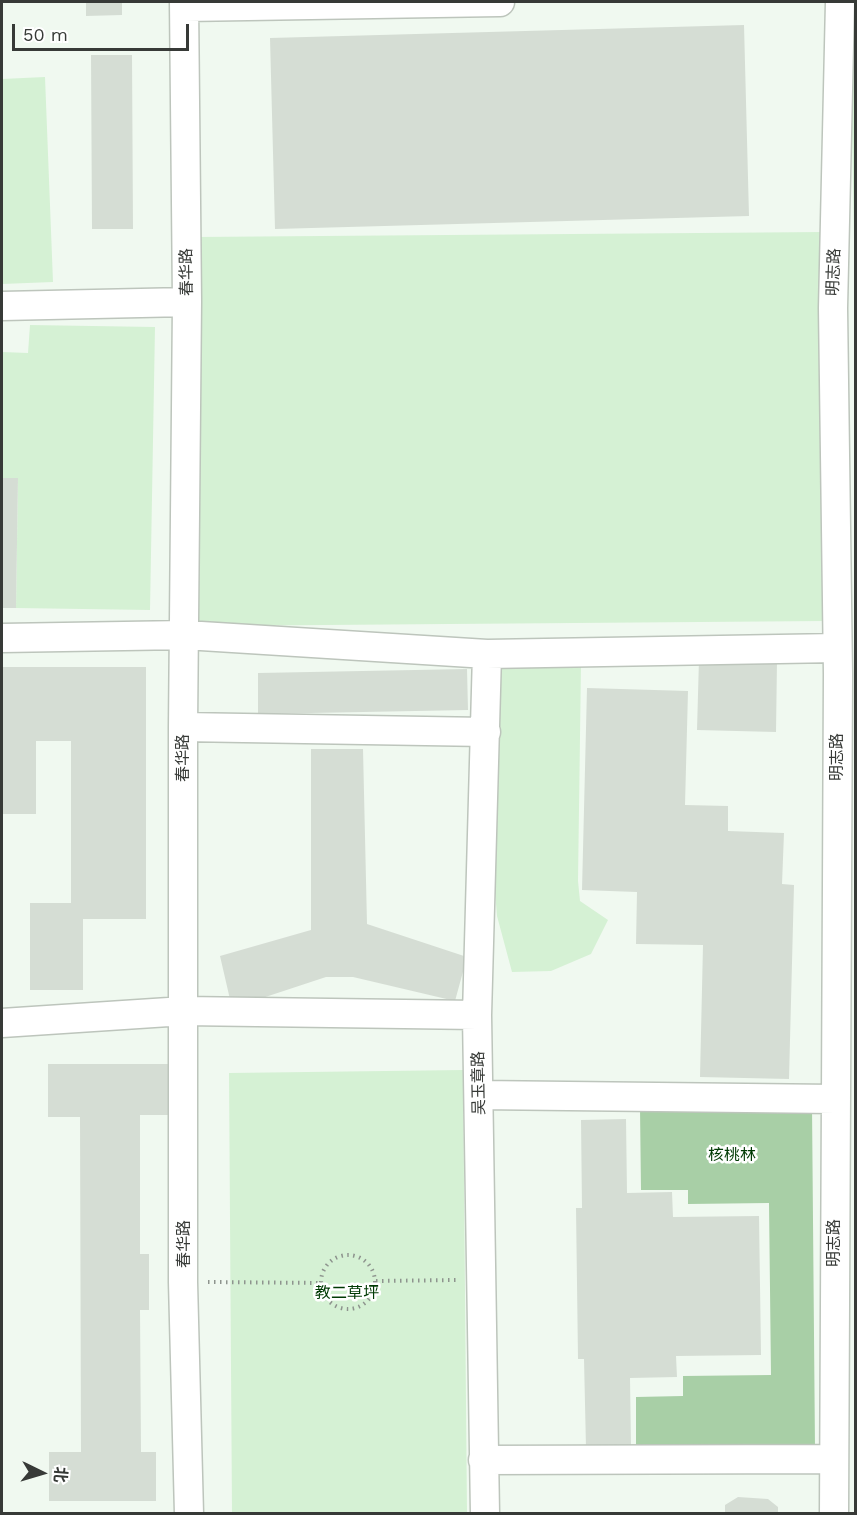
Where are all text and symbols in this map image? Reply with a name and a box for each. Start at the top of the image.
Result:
scale bar [15,12,192,50]
text: 50 m [23,24,68,45]
street label: 春华路 [177,248,197,296]
street label: 明志路 [824,248,844,296]
street label: 明志路 [827,733,847,781]
street label: 春华路 [173,734,193,782]
street label: 吴玉章路 [469,1051,489,1115]
park label: 核桃林 [708,1145,756,1165]
street label: 明志路 [824,1219,844,1267]
street label: 春华路 [174,1220,194,1268]
park label: 教二草坪 [315,1283,379,1303]
north arrow [12,1443,72,1503]
text: 北 [50,1466,71,1483]

